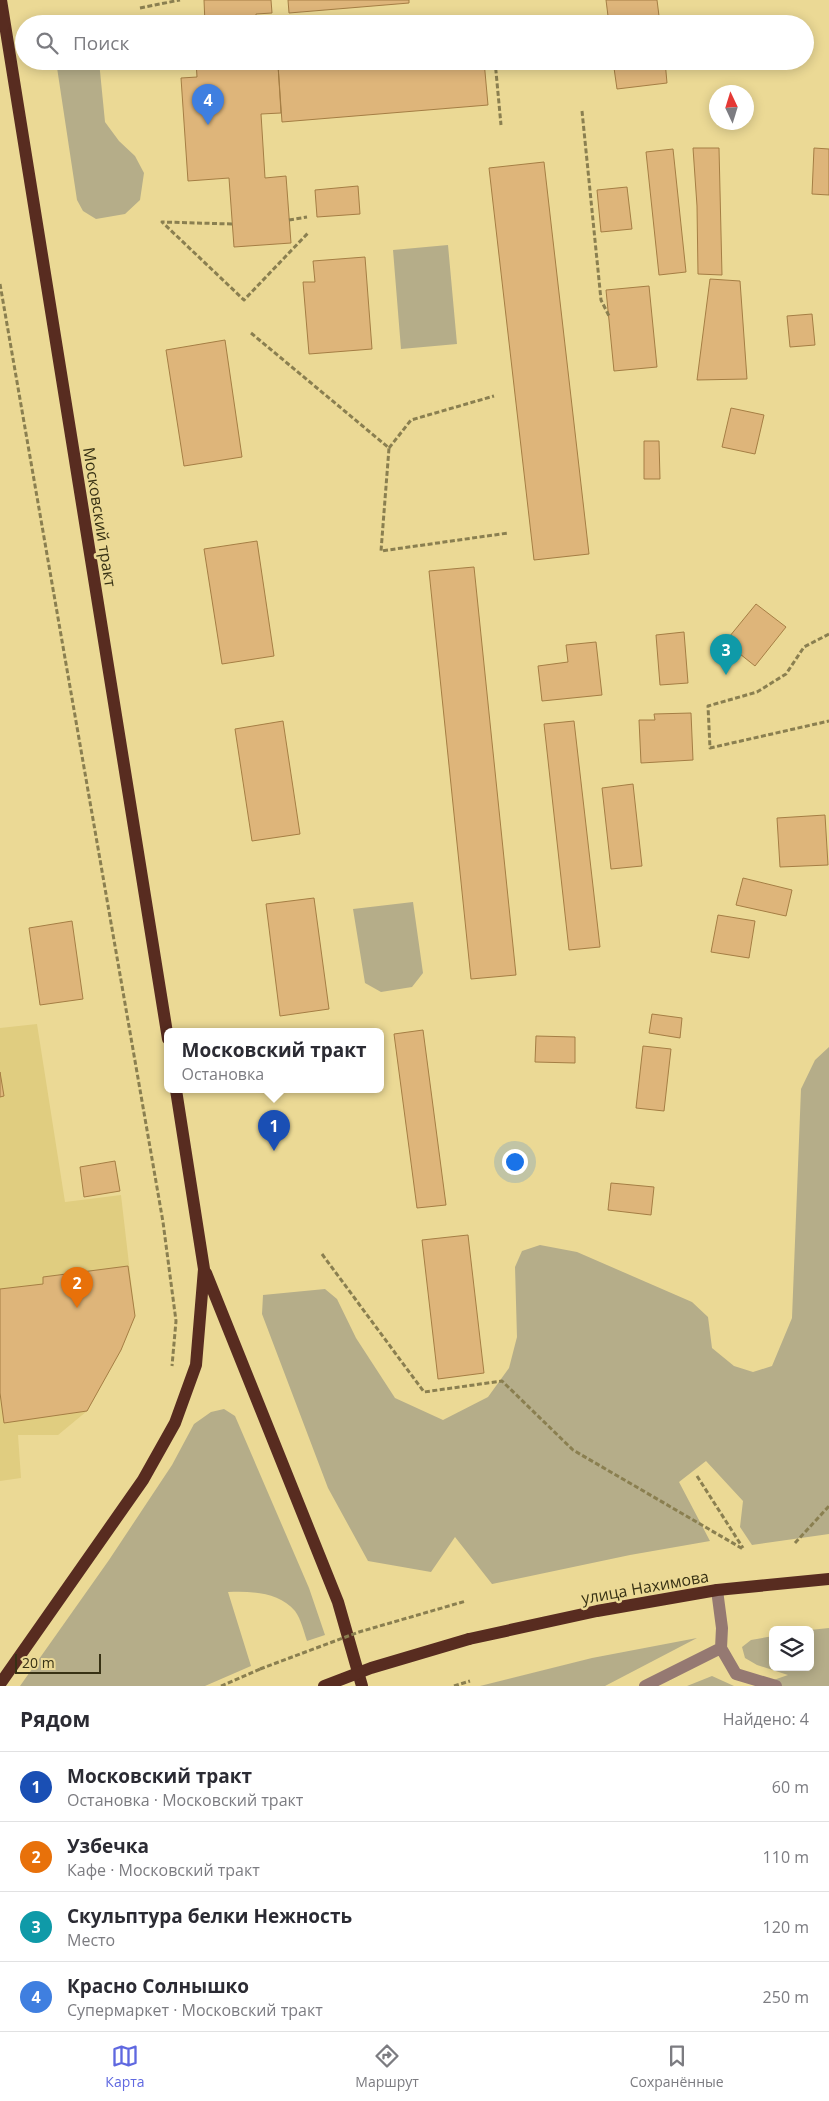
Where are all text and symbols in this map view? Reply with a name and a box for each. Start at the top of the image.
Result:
search box [15,15,814,70]
icon: search [33,29,61,57]
text: Поиск [73,30,129,56]
pin: 4 [192,84,224,125]
north arrow [709,85,754,130]
street label: Московский тракт [78,446,122,589]
pin: 3 [710,634,742,675]
popup [164,1028,384,1093]
text: Московский тракт [181,1037,367,1063]
text: Остановка [181,1063,264,1085]
pin: 1 [258,1110,290,1151]
your location [502,1149,528,1175]
pin: 2 [61,1267,93,1308]
street label: улица Нахимова [580,1565,710,1609]
map controls [769,1626,814,1671]
button: layers [769,1626,814,1671]
scale bar [15,1651,101,1674]
text: 20 m [22,1653,55,1672]
text: Рядом [20,1705,90,1733]
text: Найдено: 4 [723,1708,809,1730]
text: Московский тракт [67,1763,252,1789]
text: 1 [31,1776,41,1798]
text: 60 m [772,1776,809,1798]
text: Остановка · Московский тракт [67,1789,303,1811]
text: Узбечка [67,1833,149,1859]
text: 2 [31,1846,41,1868]
text: 110 m [763,1846,809,1868]
text: Кафе · Московский тракт [67,1859,260,1881]
text: Скульптура белки Нежность [67,1903,352,1929]
text: 3 [31,1916,41,1938]
text: 120 m [763,1916,809,1938]
text: Место [67,1929,115,1951]
text: Красно Солнышко [67,1973,249,1999]
text: 4 [31,1986,41,2008]
text: 250 m [763,1986,809,2008]
text: Супермаркет · Московский тракт [67,1999,323,2021]
tab: Карта [105,2042,145,2091]
tab: Маршрут [355,2042,419,2091]
tab: Сохранённые [630,2042,724,2091]

